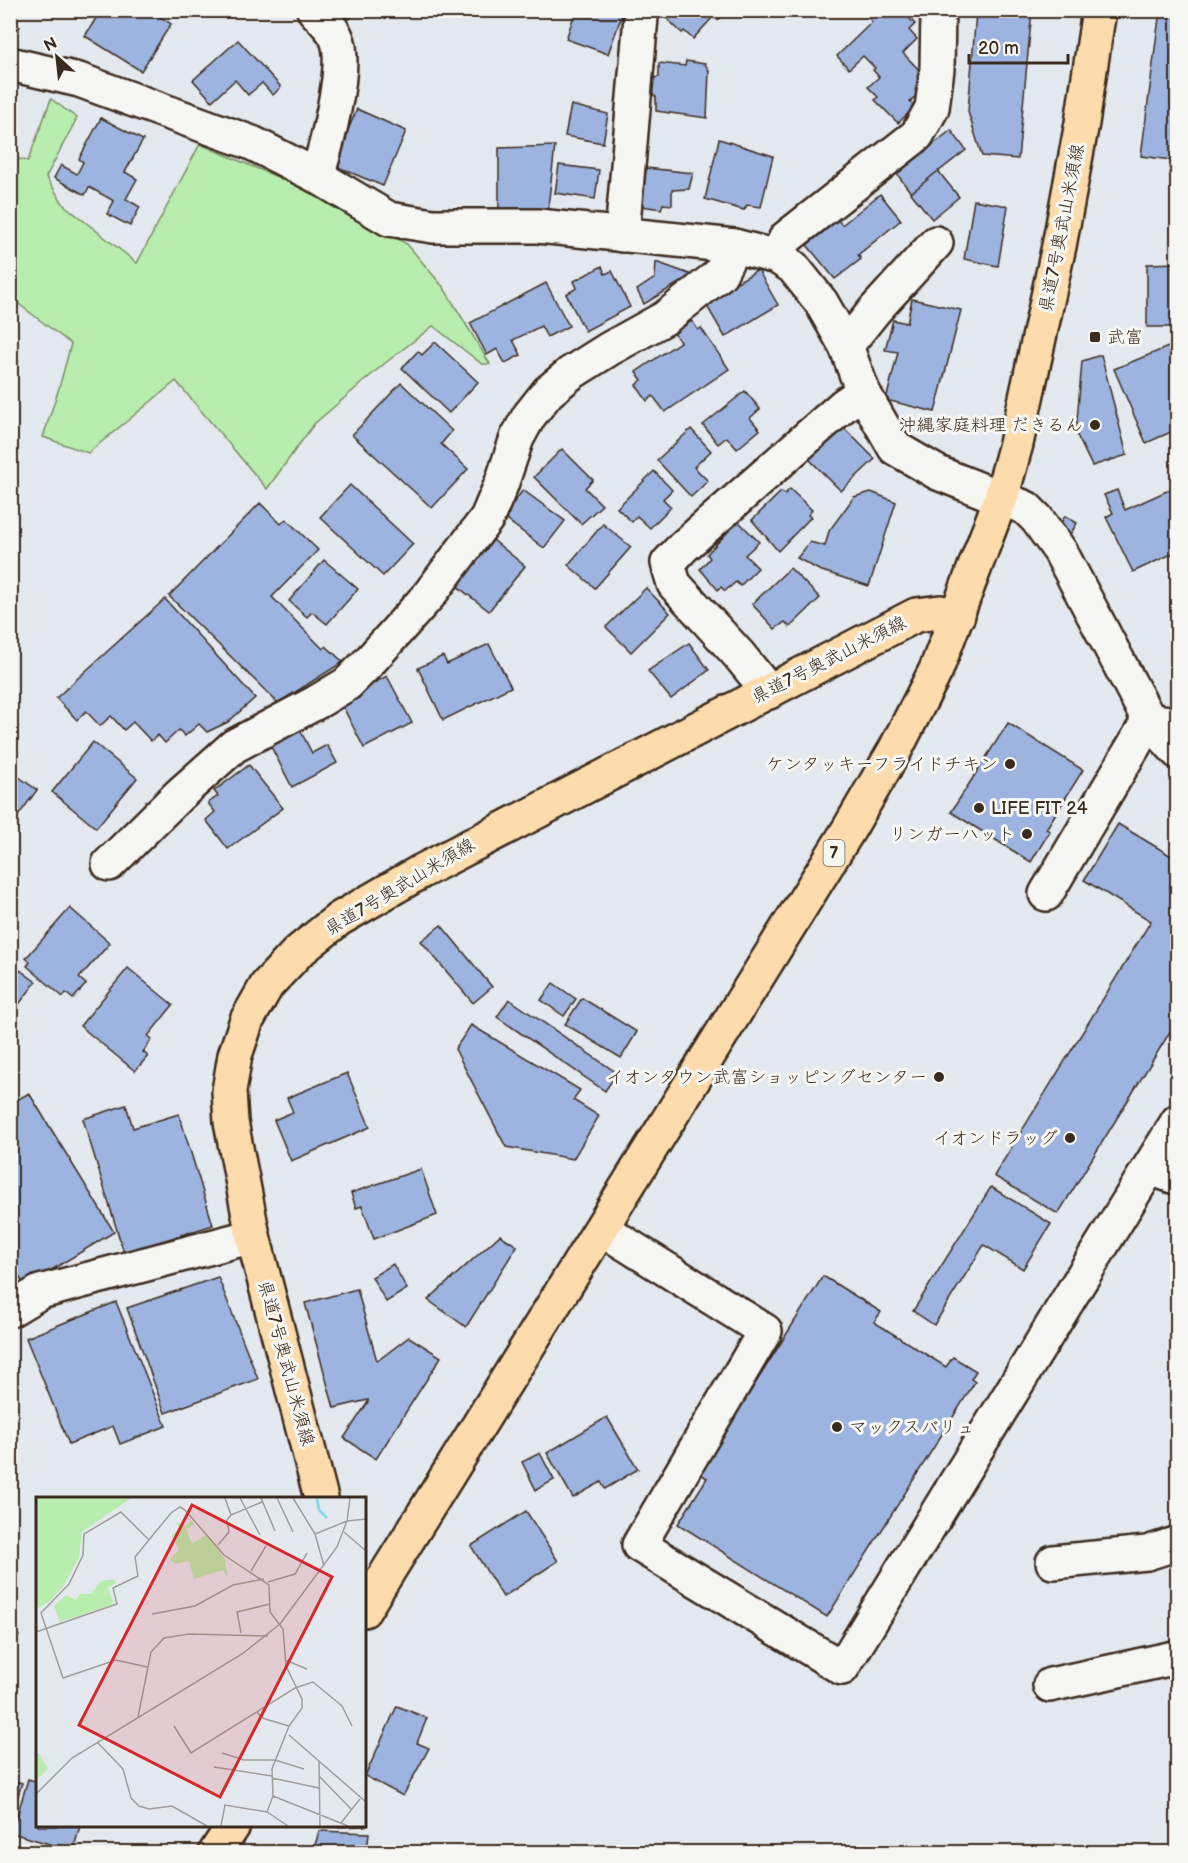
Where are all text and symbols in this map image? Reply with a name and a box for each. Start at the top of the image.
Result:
north arrow [27,27,87,87]
scale bar [969,27,1068,65]
text: N [41,34,61,56]
text: 20 m [978,38,1019,59]
street label: 県道7号奥武山米須線 [1035,142,1089,314]
place label: 武富 [1107,327,1143,348]
marker: 武富 [1088,330,1102,344]
place label: 沖縄家庭料理 だきるん [899,415,1083,436]
marker: 沖縄家庭料理 だきるん [1088,418,1102,432]
street label: 県道7号奥武山米須線 [748,612,910,708]
place label: ケンタッキーフライドチキン [766,754,998,775]
marker: ケンタッキーフライドチキン [1003,757,1017,771]
place label: LIFE FIT 24 [991,798,1088,819]
marker: LIFE FIT 24 [972,801,986,815]
place label: リンガーハット [889,824,1015,845]
marker: リンガーハット [1020,827,1034,841]
street label: 県道7号奥武山米須線 [321,834,479,940]
road number: 7 [824,840,844,866]
place label: イオンタウン武富ショッピングセンター [606,1067,927,1088]
marker: イオンタウン武富ショッピングセンター [932,1070,946,1084]
place label: イオンドラッグ [933,1128,1058,1149]
marker: イオンドラッグ [1063,1131,1077,1145]
street label: 県道7号奥武山米須線 [254,1278,318,1448]
place label: マックスバリュ [849,1417,975,1438]
marker: マックスバリュ [830,1420,844,1434]
inset map [36,1497,366,1827]

